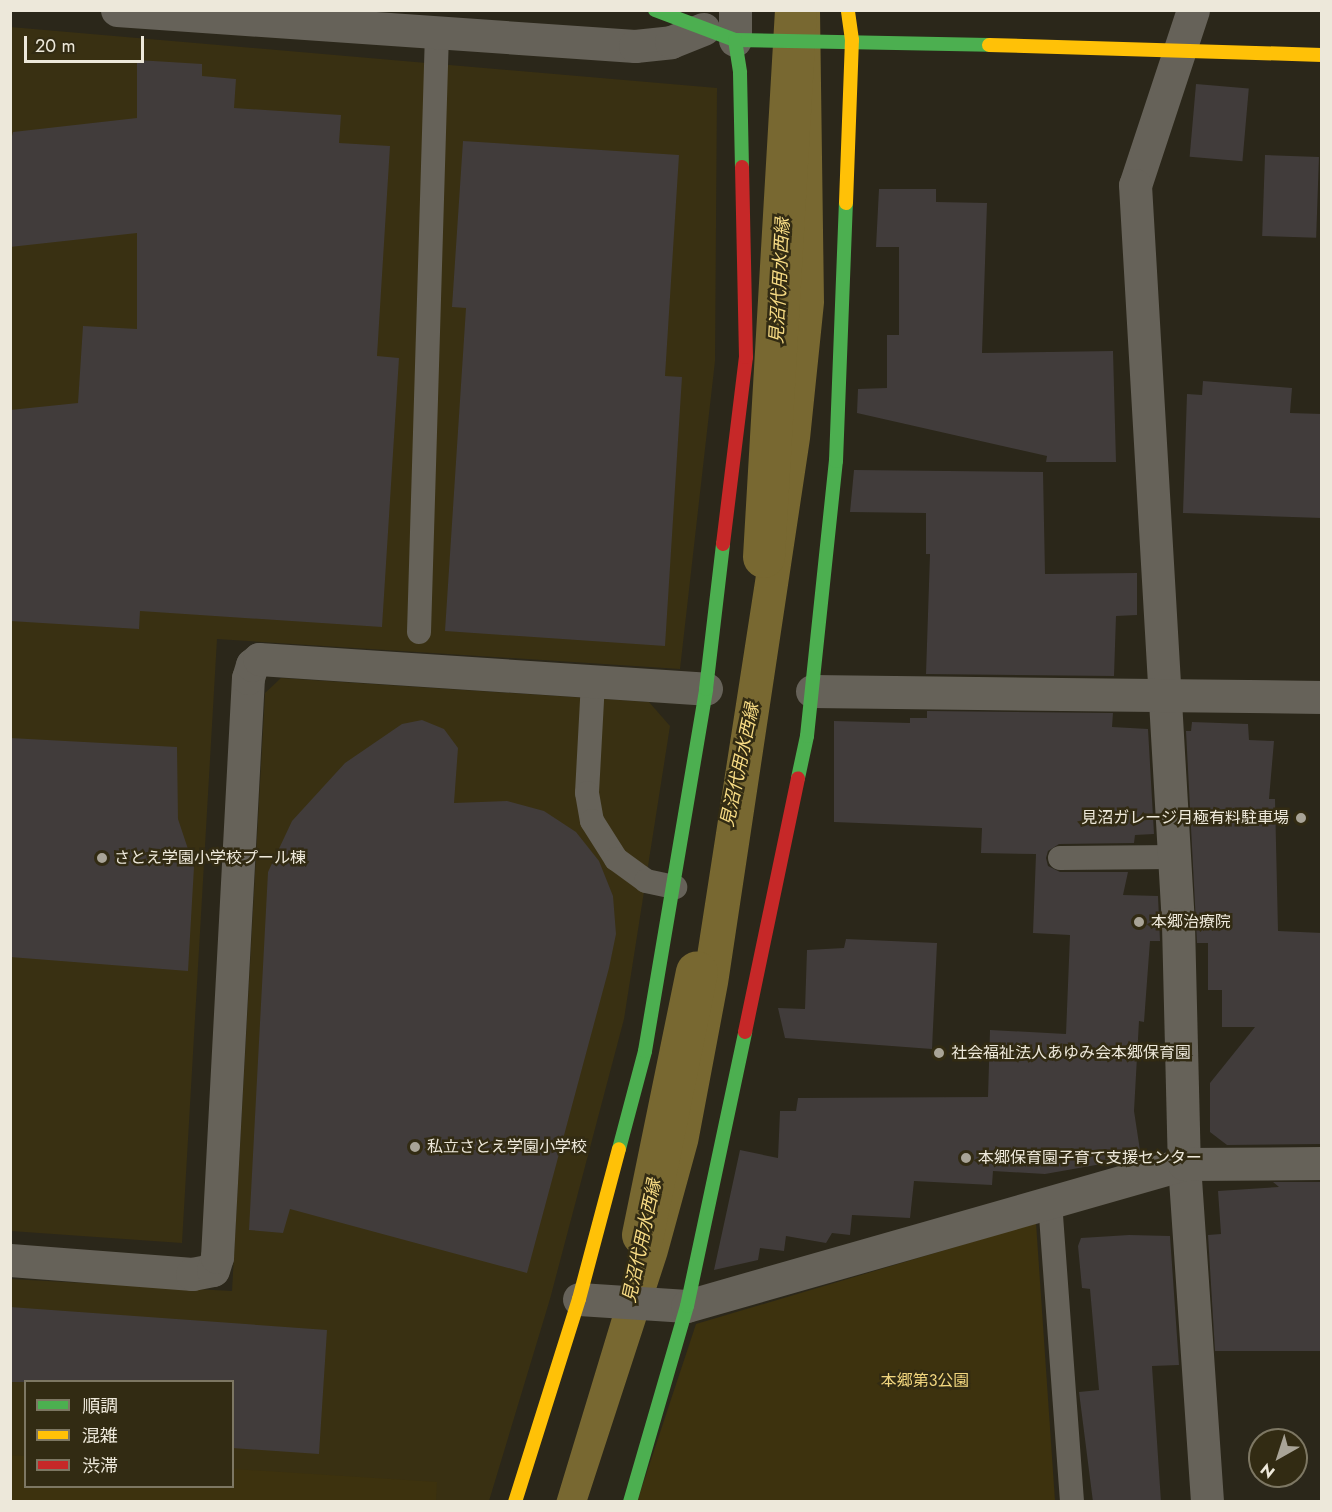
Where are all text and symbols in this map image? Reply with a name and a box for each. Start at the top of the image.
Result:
scale bar [27,24,147,62]
text: 20 m [35,33,75,59]
water label: 見沼代用水西縁 [766,218,794,344]
water label: 見沼代用水西縁 [716,701,764,829]
place label: 見沼ガレージ月極有料駐車場 [1081,808,1289,828]
marker: 見沼ガレージ月極有料駐車場 [1294,811,1308,825]
place label: さとえ学園小学校プール棟 [114,848,306,868]
marker: さとえ学園小学校プール棟 [95,851,109,865]
place label: 本郷治療院 [1151,912,1231,932]
marker: 本郷治療院 [1132,915,1146,929]
place label: 社会福祉法人あゆみ会本郷保育園 [951,1043,1191,1063]
marker: 社会福祉法人あゆみ会本郷保育園 [932,1046,946,1060]
place label: 私立さとえ学園小学校 [427,1137,587,1157]
marker: 私立さとえ学園小学校 [408,1140,422,1154]
place label: 本郷保育園子育て支援センター [978,1148,1202,1168]
marker: 本郷保育園子育て支援センター [959,1151,973,1165]
water label: 見沼代用水西縁 [618,1177,666,1305]
park label: 本郷第3公園 [881,1371,969,1391]
legend [24,1380,234,1488]
text: 順調 [82,1393,118,1419]
text: 混雑 [82,1423,118,1449]
north arrow [1248,1428,1308,1488]
text: 渋滞 [82,1453,118,1479]
text: N [1255,1458,1280,1484]

